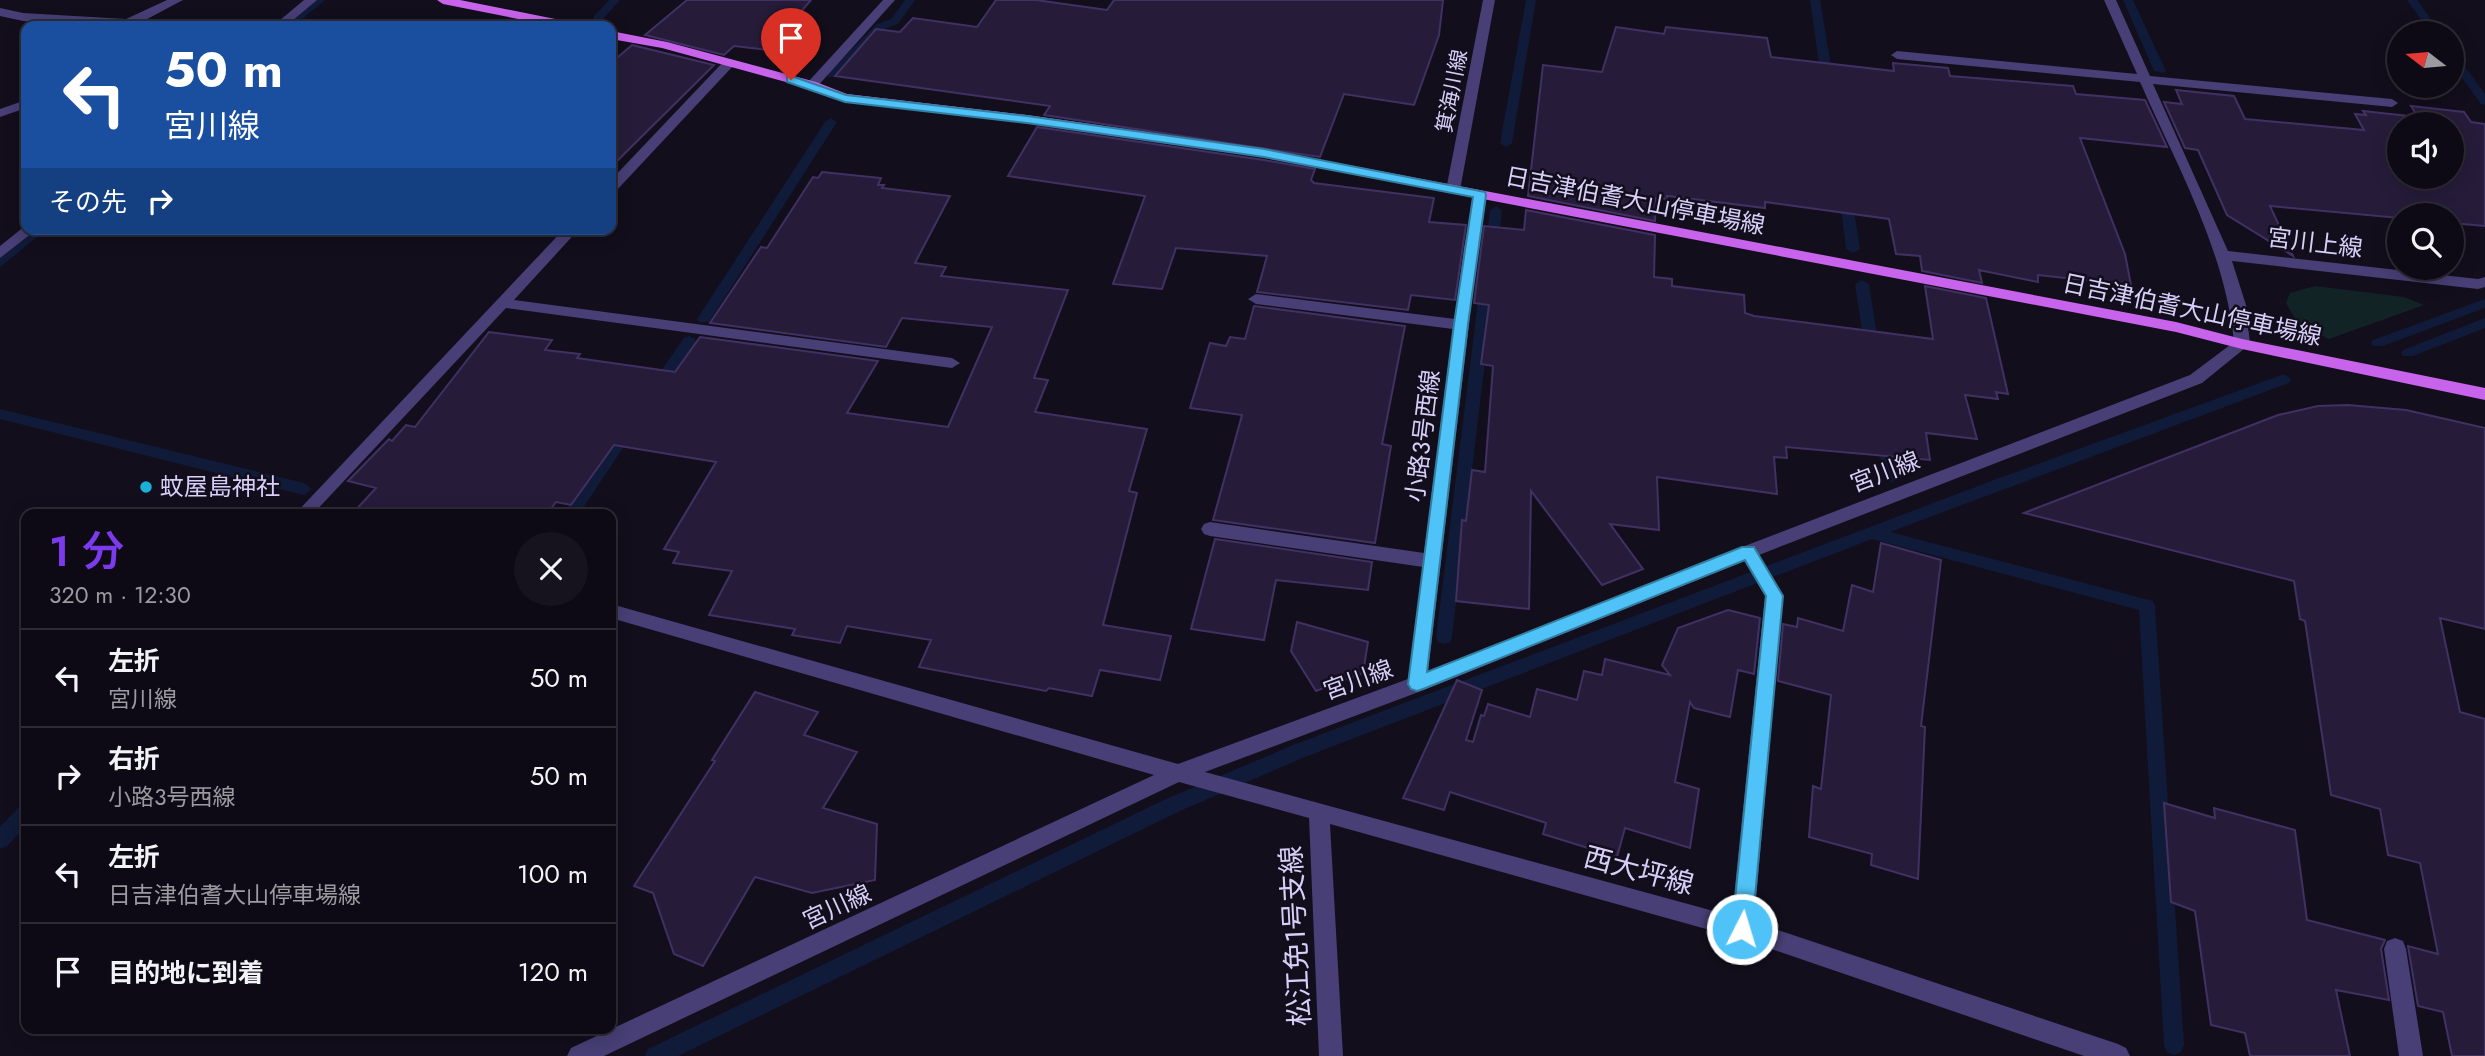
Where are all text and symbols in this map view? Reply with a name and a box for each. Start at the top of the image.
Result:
pin [761,8,821,80]
icon: arrive [772,19,810,57]
north arrow [2387,21,2464,98]
map controls [2387,21,2464,280]
text: 50 m [164,35,283,105]
street label: 箕海川線 [1429,47,1475,135]
icon: left [49,49,140,140]
text: 宮川線 [164,103,260,149]
button: sound [2387,112,2464,189]
street label: 日吉津伯耆大山停車場線 [1502,158,1768,243]
icon: right [141,182,179,220]
text: その先 [49,183,127,221]
button: search [2387,203,2464,280]
street label: 宮川上線 [2265,219,2365,266]
street label: 日吉津伯耆大山停車場線 [2059,265,2325,354]
street label: 小路3号西線 [1397,368,1448,504]
street label: 宮川線 [1845,442,1925,501]
place label: 蚊屋島神社 [160,469,280,504]
marker: 蚊屋島神社 [138,479,154,495]
text: 1 分 [49,521,124,582]
button: close [514,532,588,606]
text: 320 m · 12:30 [49,578,191,612]
text: 左折 [108,642,160,680]
street label: 宮川線 [1318,651,1398,708]
icon: left [49,659,87,697]
text: 50 m [530,659,588,697]
text: 宮川線 [108,682,177,716]
text: 右折 [108,740,160,778]
icon: right [49,757,87,795]
text: 50 m [530,757,588,795]
text: 小路3号西線 [108,780,236,814]
street label: 西大坪線 [1579,836,1698,905]
text: 左折 [108,838,160,876]
street label: 松江免1号支線 [1270,845,1321,1027]
icon: left [49,855,87,893]
text: 100 m [517,855,588,893]
street label: 宮川線 [797,875,877,938]
text: 日吉津伯耆大山停車場線 [108,878,361,912]
position arrow [1705,892,1779,966]
icon: arrive [49,953,87,991]
text: 120 m [518,953,588,991]
text: 目的地に到着 [108,954,264,992]

